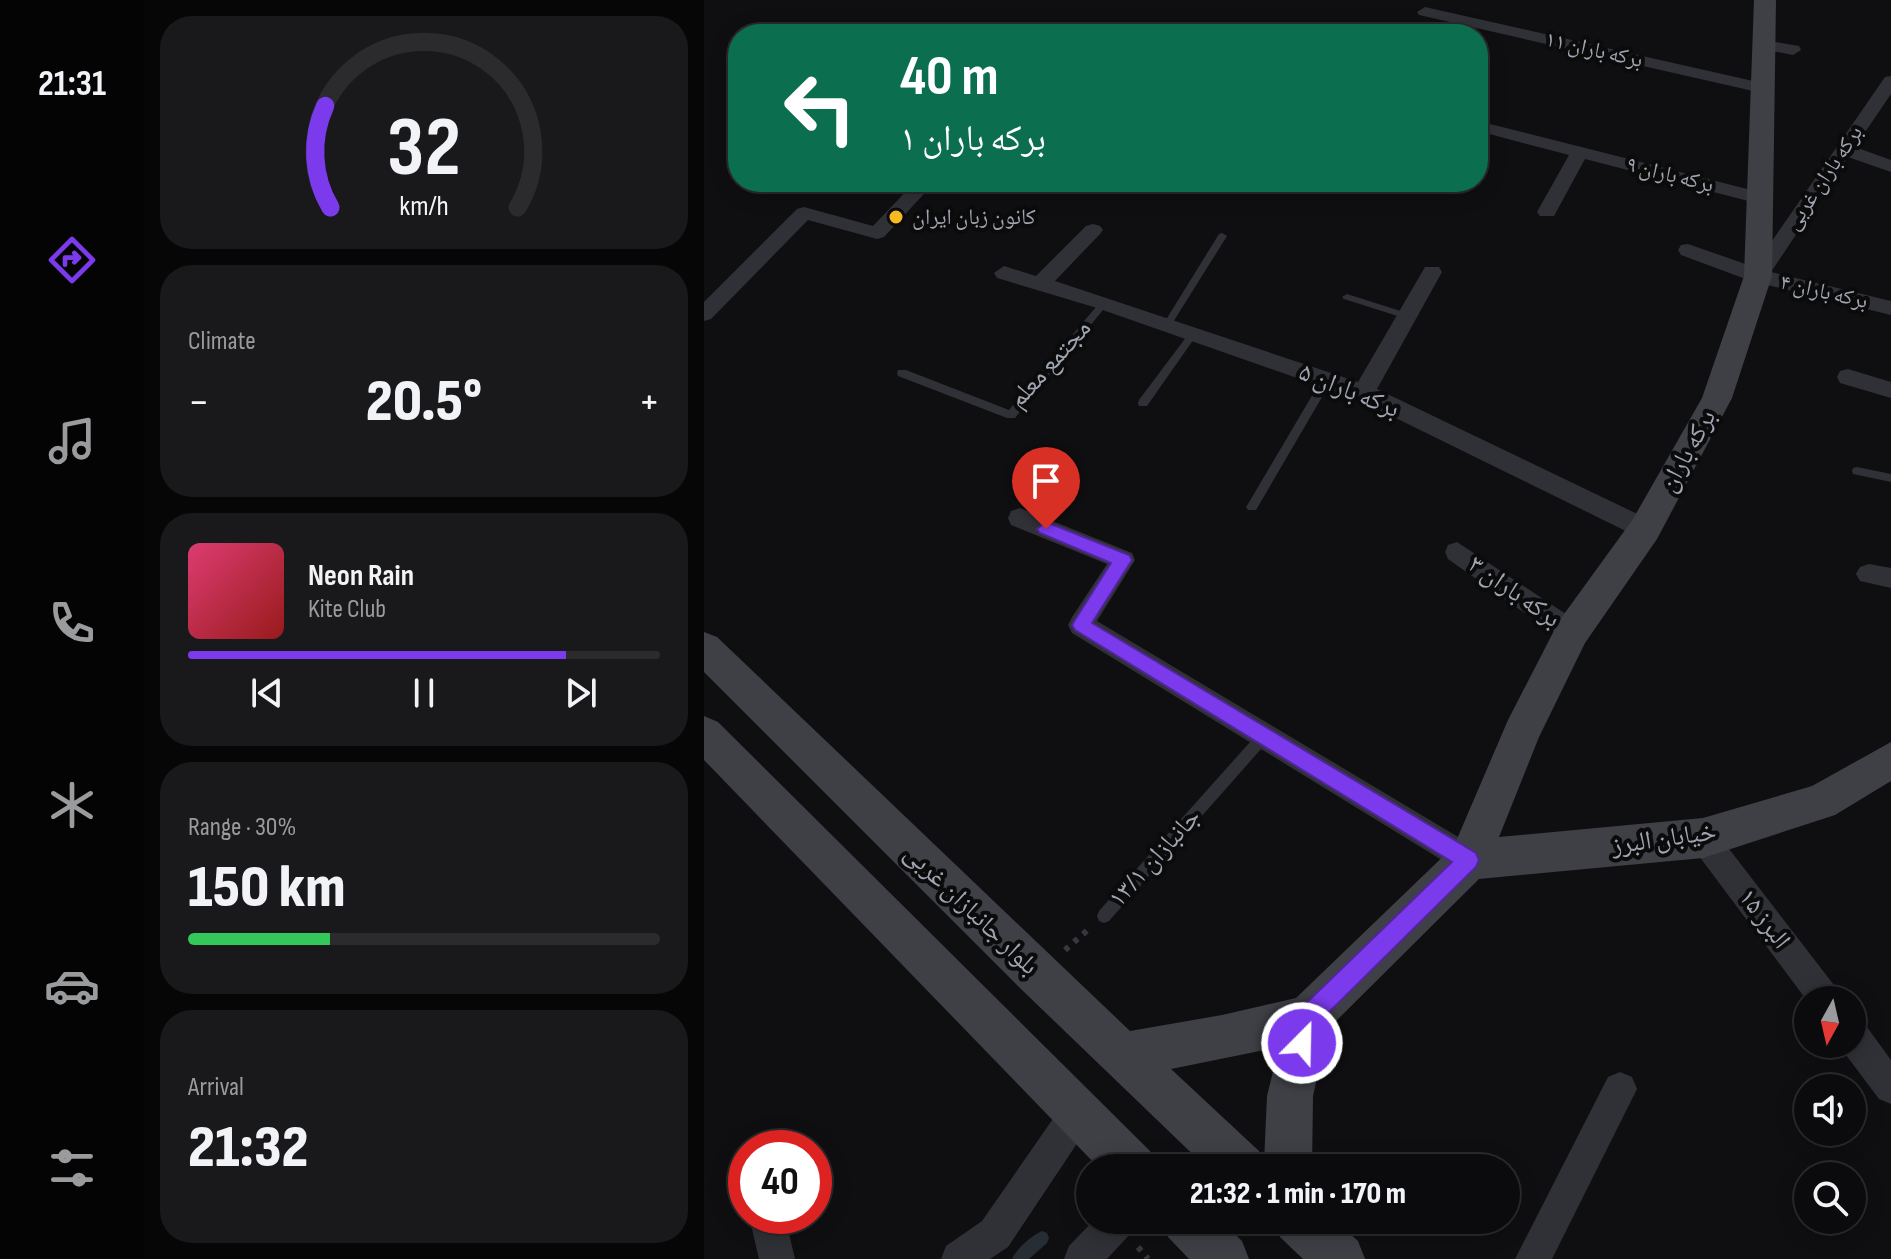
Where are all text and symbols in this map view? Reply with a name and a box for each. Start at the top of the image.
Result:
street label: برکه باران ۱۱ [1543,26,1645,74]
text: 40 m [900,44,999,111]
icon: left [768,56,872,160]
text: 21:31 [38,63,106,106]
text: 32 [387,99,461,199]
text: برکه باران ۱ [900,118,1046,161]
street label: برکه باران غربی [1779,121,1869,235]
street label: برکه باران ۹ [1623,151,1717,199]
text: km/h [399,189,449,224]
place label: کانون زبان ایران [912,204,1036,231]
marker: کانون زبان ایران [887,208,905,226]
icon: directions [44,232,100,288]
street label: برکه باران ۴ [1778,269,1870,315]
street label: مجتمع معلم [1002,313,1098,415]
text: Climate [188,326,256,357]
street label: برکه باران ۵ [1294,357,1404,425]
text: 20.5° [366,366,482,438]
text: − [188,376,210,429]
text: + [638,376,660,429]
street label: برکه باران [1653,404,1723,498]
icon: music [44,413,100,469]
pin [1012,447,1080,529]
icon: arrive [1024,459,1068,503]
street label: برکه باران ۳ [1462,549,1566,635]
text: Neon Rain [308,558,414,594]
text: Kite Club [308,594,386,625]
icon: phone [44,595,100,651]
icon: previous [245,671,289,715]
icon: pause [402,671,446,715]
icon: next [559,671,603,715]
icon: climate [44,777,100,833]
street label: جانبازان ۱۳/۱ [1102,802,1208,914]
text: Range · 30% [188,812,296,843]
street label: خیابان البرز [1609,816,1718,862]
street label: بلوار جانبازان غربی [897,838,1045,982]
text: 150 km [188,852,346,924]
street label: البرز ۱۵ [1731,883,1797,955]
icon: car [44,958,100,1014]
north arrow [1794,986,1866,1058]
map controls [1794,986,1866,1234]
position arrow [1260,1001,1344,1085]
text: Arrival [188,1072,244,1103]
button: sound [1794,1074,1866,1146]
text: 21:32 [188,1112,309,1184]
speed limit sign: 40 [728,1130,832,1234]
icon: filters [44,1140,100,1196]
button: search [1794,1162,1866,1234]
text: 21:32 · 1 min · 170 m [1190,1176,1406,1212]

